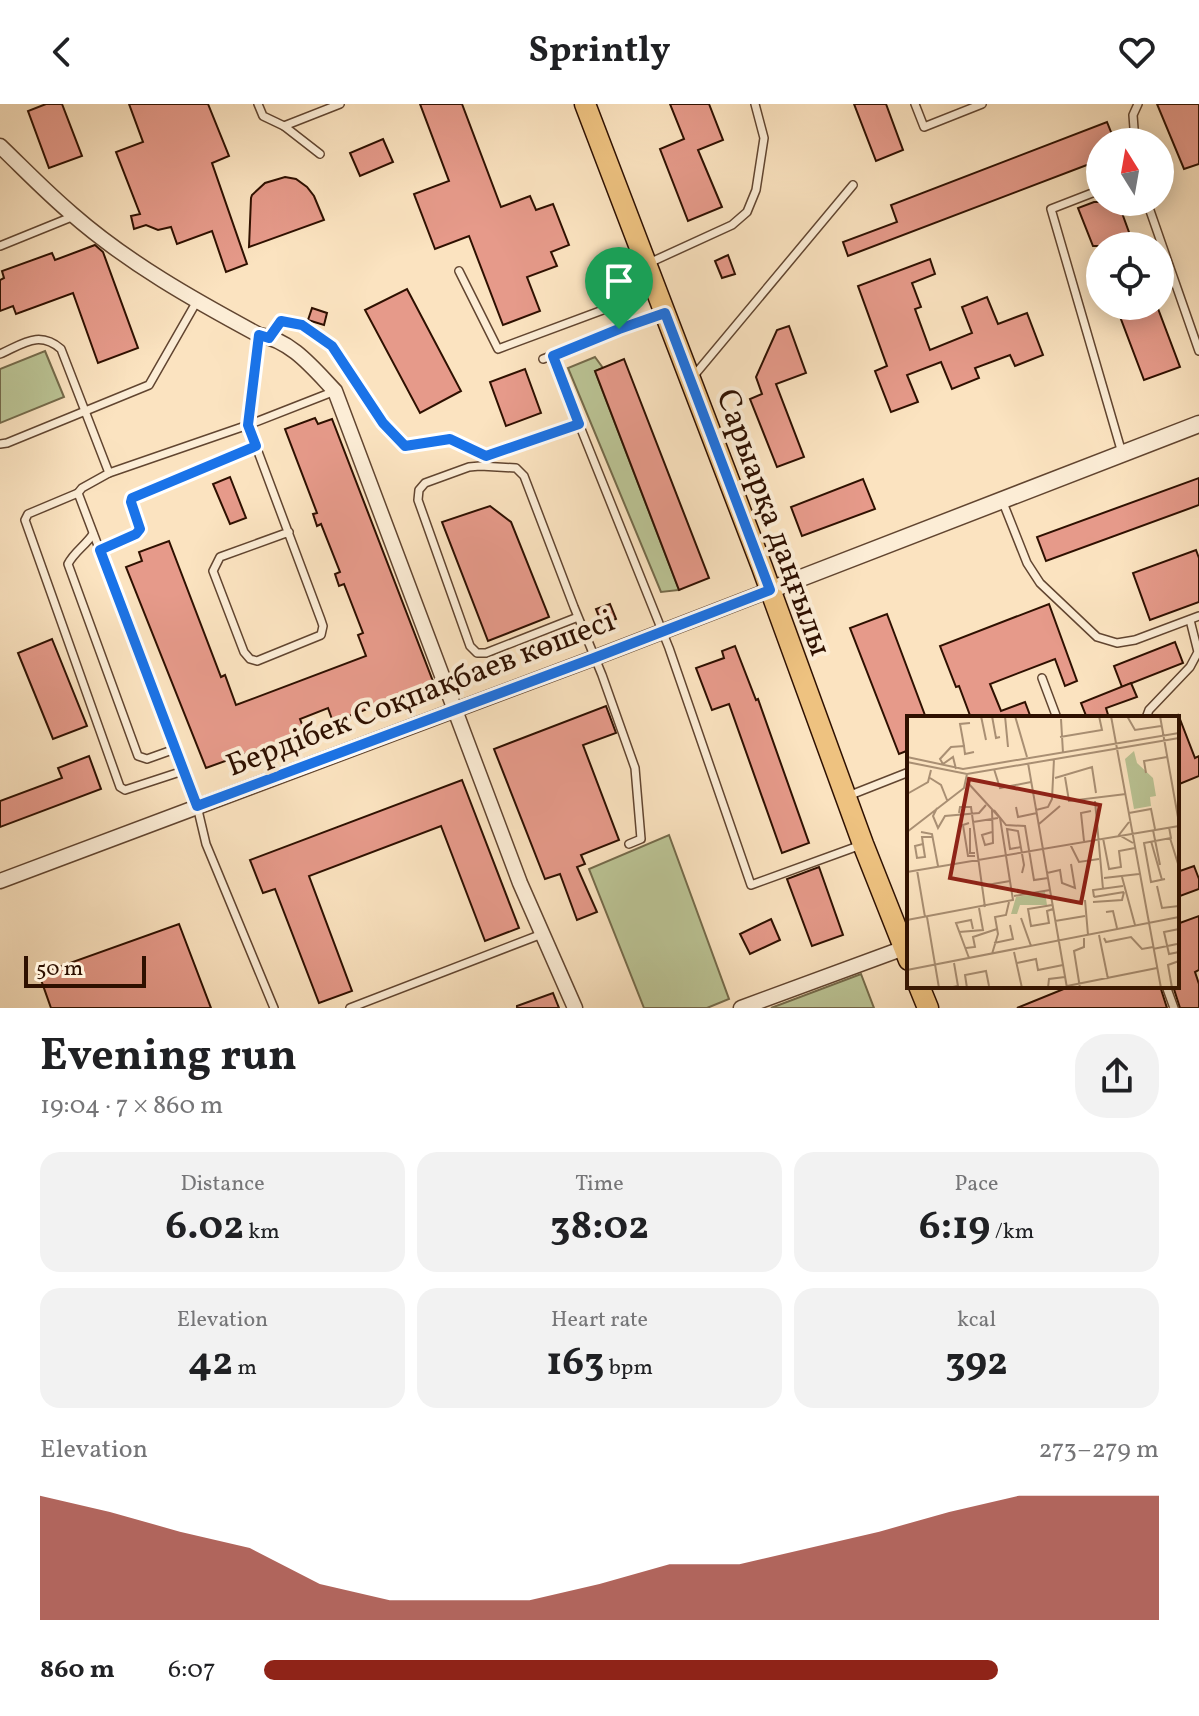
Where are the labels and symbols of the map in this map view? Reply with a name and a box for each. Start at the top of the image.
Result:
north arrow [1086,128,1174,216]
pin [585,247,653,329]
street label: Сарыарқа даңғылы [703,384,841,663]
street label: Бердібек Соқпақбаев көшесі [220,600,622,789]
inset map [907,716,1179,988]
scale bar [24,952,146,988]

